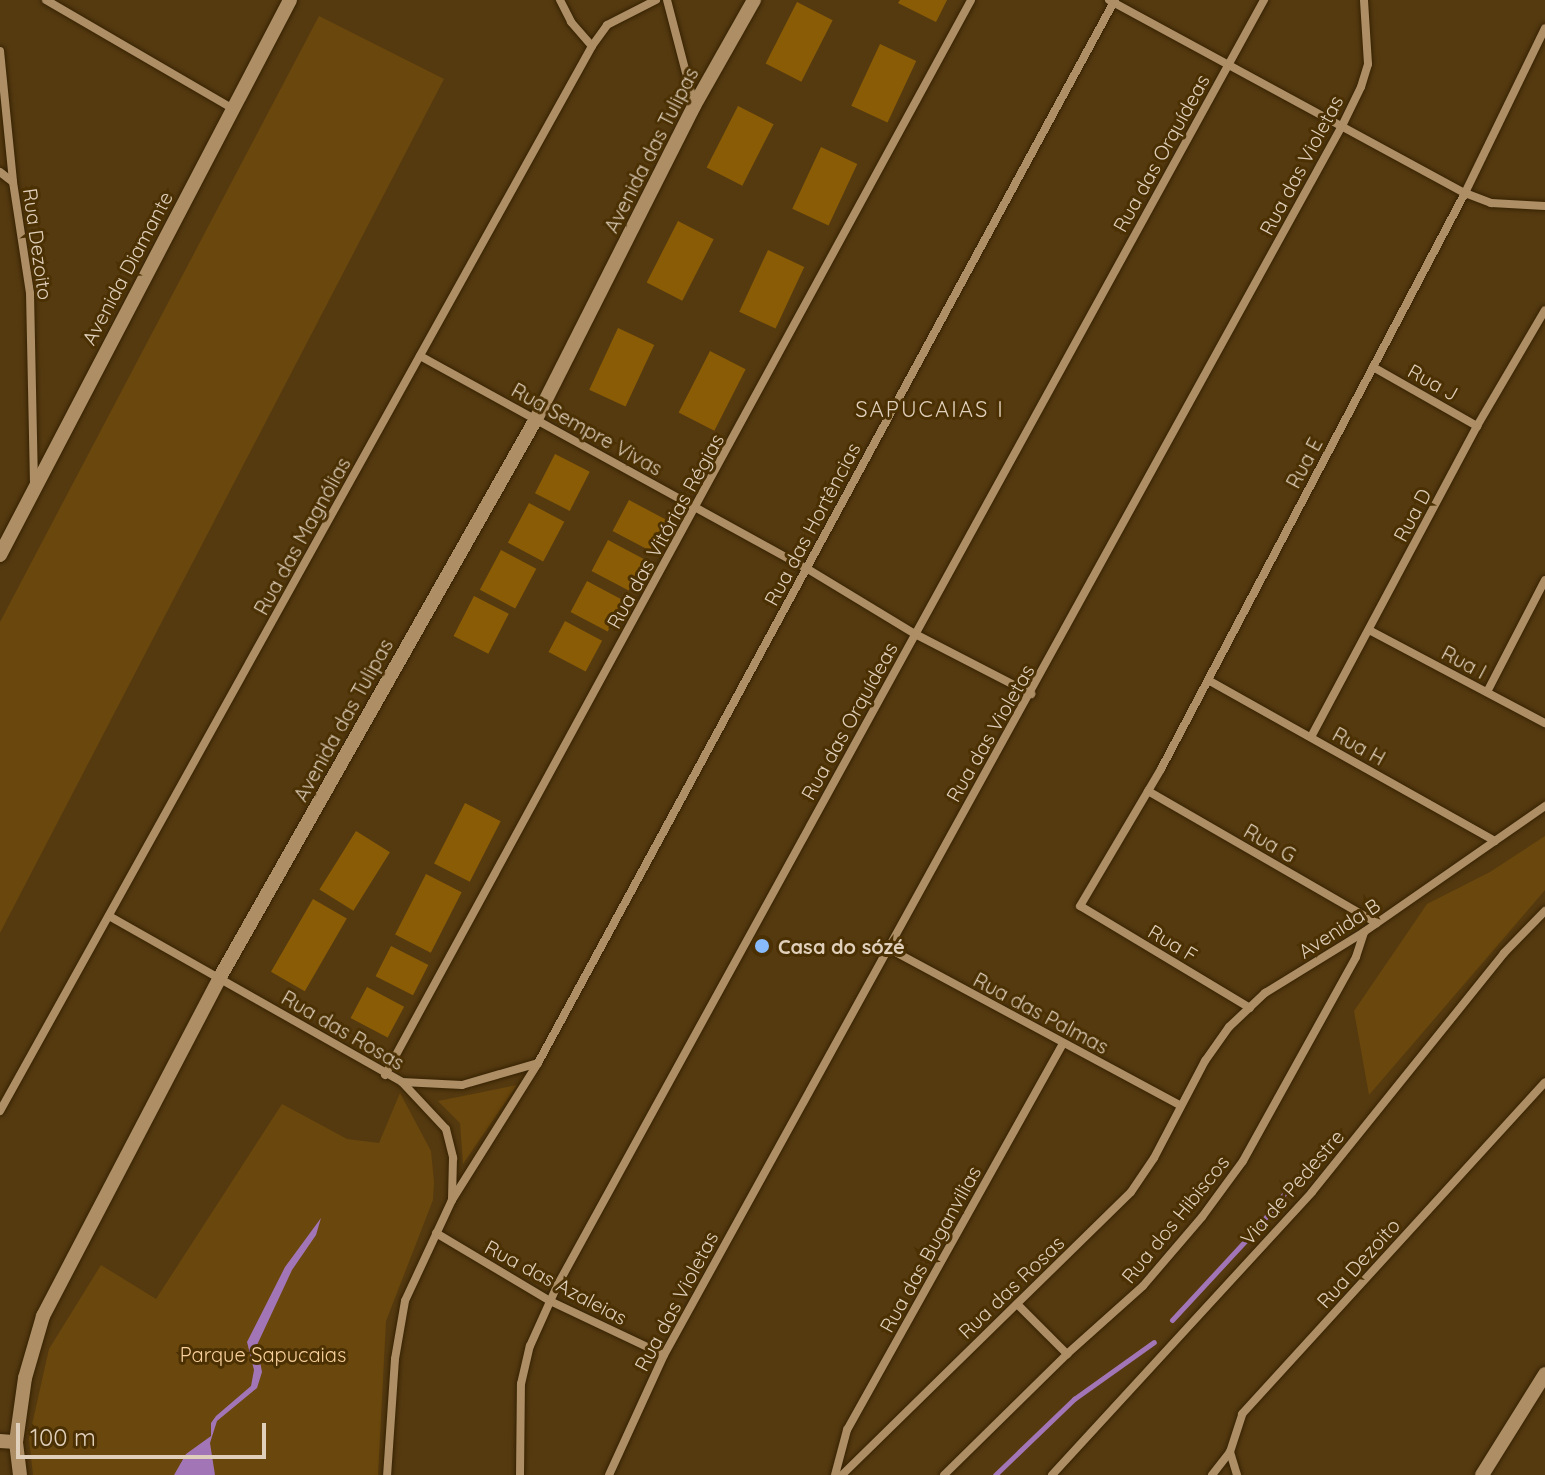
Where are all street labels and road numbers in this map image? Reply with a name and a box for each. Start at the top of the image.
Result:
street label: Avenida das Tulipas [599,63,703,237]
street label: Rua das Orquídeas [1108,70,1214,236]
street label: Rua das Violetas [1254,91,1348,239]
street label: Rua Dezoito [18,187,58,301]
street label: Avenida Diamante [76,187,178,349]
street label: Rua J [1404,359,1462,405]
street label: Rua Sempre Vivas [507,378,667,480]
street label: Rua das Vitórias Régias [601,429,729,633]
street label: Rua E [1281,434,1327,492]
street label: Rua das Hortências [759,438,865,610]
street label: Rua das Magnólias [249,453,355,619]
street label: Rua D [1388,484,1436,546]
street label: Avenida das Tulipas [288,634,398,806]
street label: Rua das Orquídeas [796,638,902,804]
street label: Rua I [1438,640,1490,684]
street label: Rua das Violetas [941,660,1039,806]
street label: Rua H [1328,722,1390,770]
street label: Rua G [1240,819,1300,867]
street label: Avenida B [1294,893,1384,963]
street label: Rua F [1144,919,1202,967]
street label: Rua das Palmas [969,967,1113,1059]
street label: Rua das Rosas [277,985,409,1075]
street label: Via de Pedestre [1235,1124,1349,1250]
street label: Rua dos Hibiscos [1116,1150,1234,1288]
street label: Rua das Buganvilias [874,1162,986,1336]
street label: Rua Dezoito [1311,1213,1405,1313]
street label: Rua das Violetas [629,1227,723,1375]
street label: Rua das Rosas [953,1231,1069,1343]
street label: Rua das Azaleias [481,1234,631,1330]

